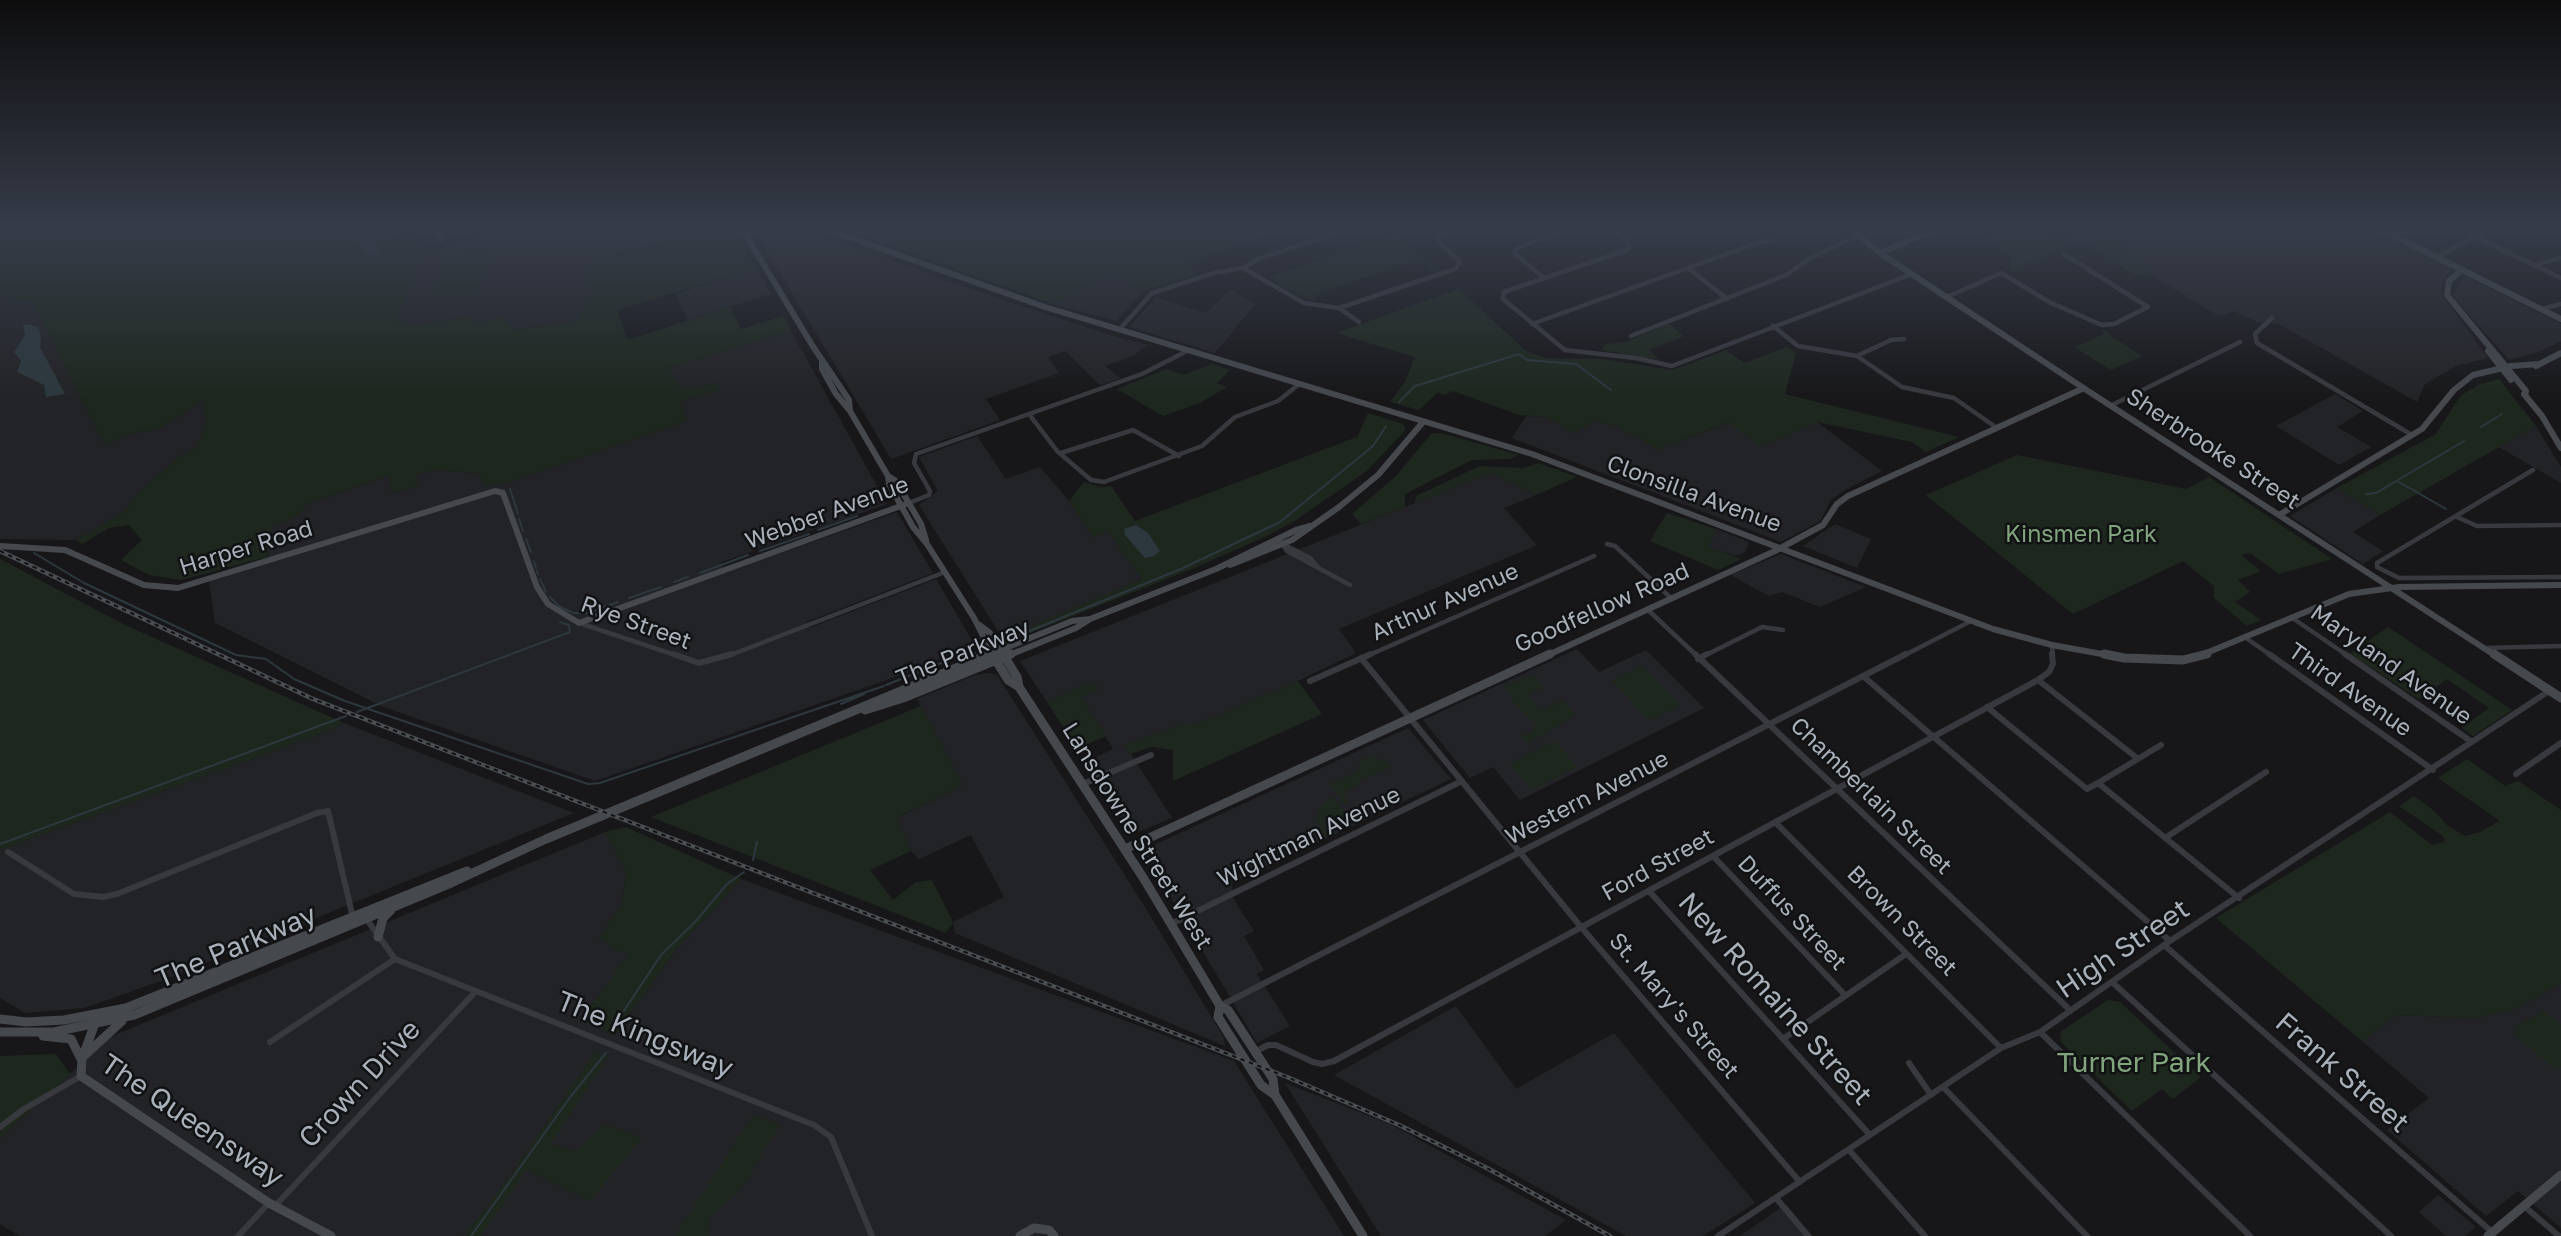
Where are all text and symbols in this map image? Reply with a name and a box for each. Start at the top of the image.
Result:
street label: Sherbrooke Street [2121,383,2305,515]
street label: Clonsilla Avenue [1603,450,1785,538]
street label: Webber Avenue [741,471,913,555]
street label: Harper Road [176,515,316,581]
park label: Kinsmen Park [2005,521,2157,549]
street label: Arthur Avenue [1367,557,1523,647]
street label: Goodfellow Road [1510,557,1694,659]
street label: Rye Street [577,590,695,656]
street label: Maryland Avenue [2305,599,2477,731]
street label: The Parkway [892,614,1034,692]
street label: Third Avenue [2283,637,2417,743]
street label: Chamberlain Street [1784,712,1958,880]
street label: Lansdowne Street West [1056,718,1218,954]
street label: Western Avenue [1501,745,1673,851]
street label: Wightman Avenue [1213,781,1405,893]
street label: Ford Street [1597,823,1719,907]
street label: Duffus Street [1732,850,1852,976]
street label: Brown Street [1841,860,1963,982]
street label: New Romaine Street [1671,886,1879,1112]
street label: High Street [2050,892,2196,1006]
street label: The Parkway [150,898,322,996]
street label: St. Mary's Street [1603,927,1745,1085]
street label: The Kingsway [552,984,738,1086]
street label: Frank Street [2268,1006,2416,1140]
street label: Crown Drive [292,1013,428,1155]
park label: Turner Park [2057,1046,2211,1080]
street label: The Queensway [94,1047,290,1195]

